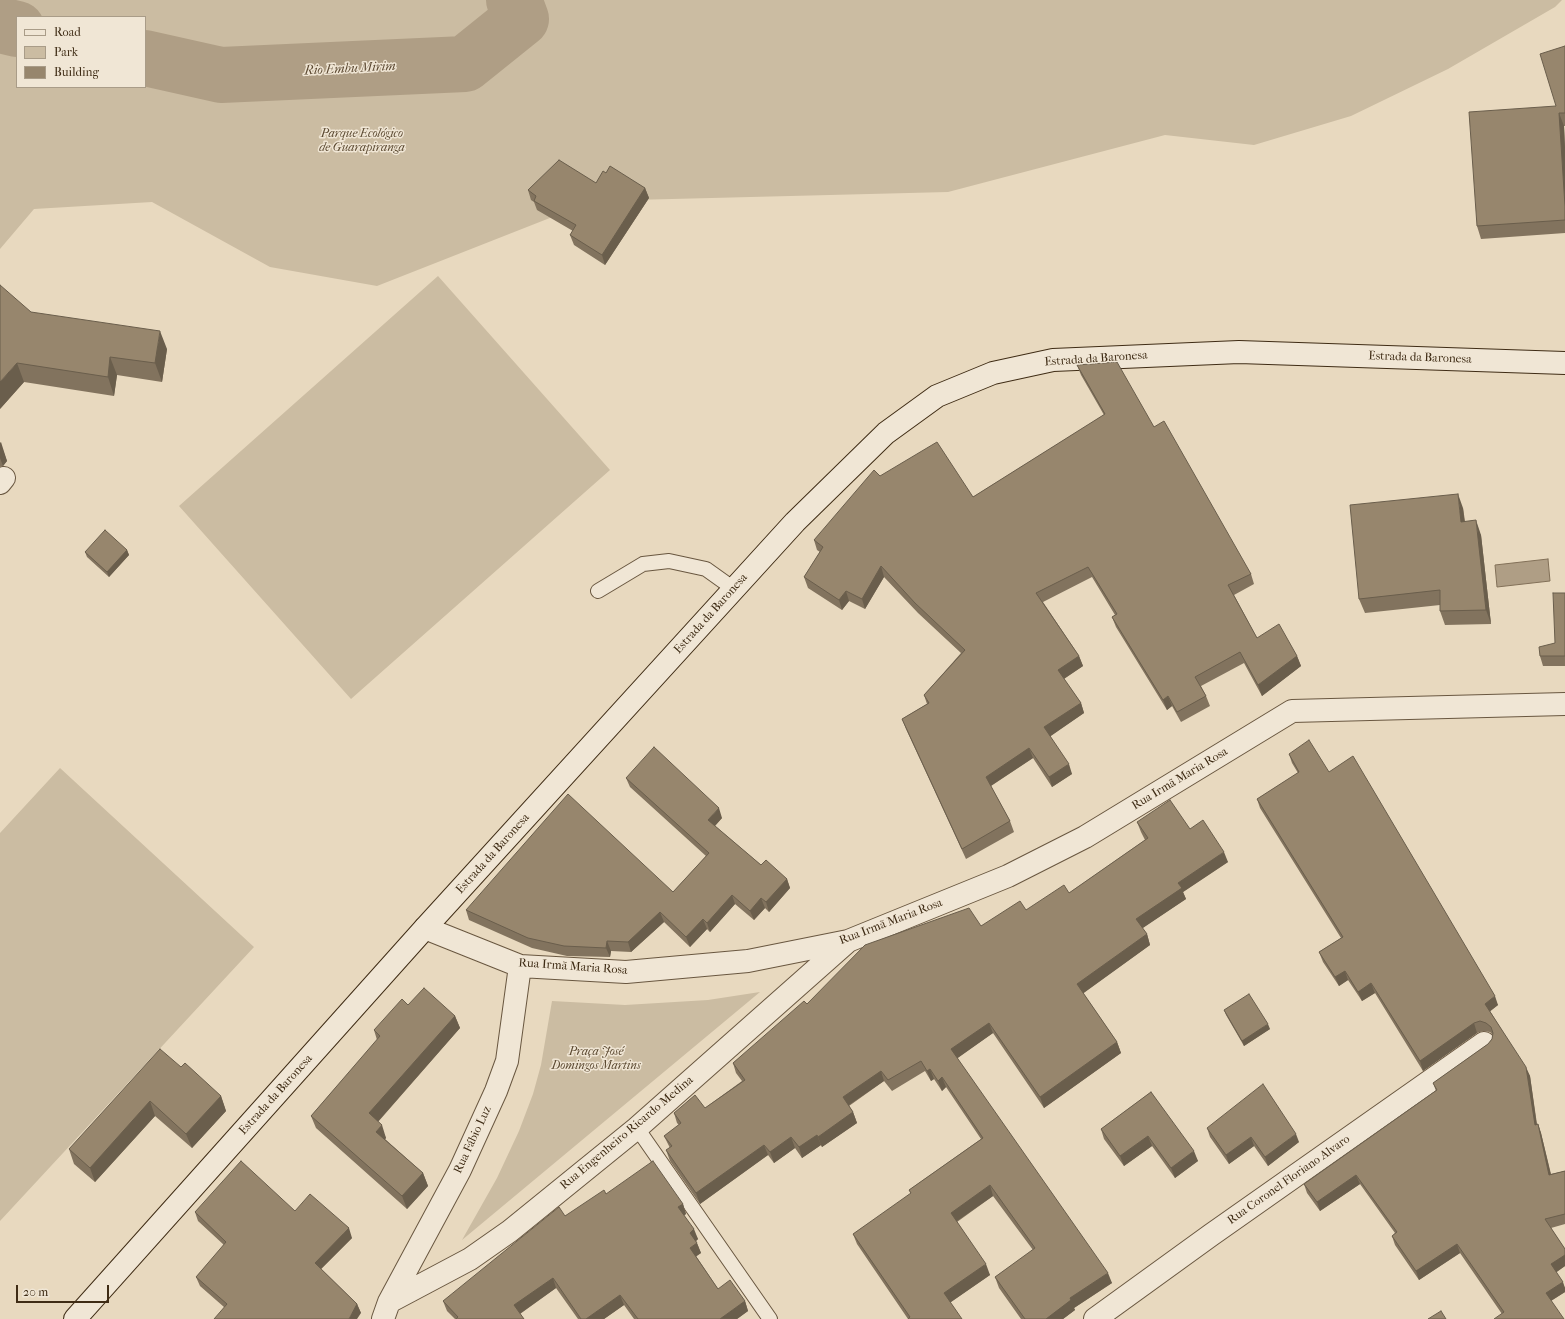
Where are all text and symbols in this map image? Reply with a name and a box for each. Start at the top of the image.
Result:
legend [16,16,146,88]
text: Road [54,25,81,39]
text: Park [54,45,78,59]
water label: Rio Embu Mirim [304,59,396,79]
text: Building [54,65,99,79]
park label: Parque Ecológico de Guarapiranga [319,127,405,155]
street label: Estrada da Baronesa [1044,348,1148,370]
street label: Estrada da Baronesa [1368,349,1472,367]
street label: Estrada da Baronesa [671,571,751,657]
street label: Rua Irmã Maria Rosa [1129,745,1231,813]
street label: Estrada da Baronesa [453,811,533,897]
street label: Rua Irmã Maria Rosa [837,896,945,948]
street label: Rua Irmã Maria Rosa [518,956,628,978]
park label: Praça José Domingos Martins [551,1045,641,1073]
street label: Estrada da Baronesa [236,1052,316,1138]
street label: Rua Engenheiro Ricardo Medina [557,1073,697,1193]
street label: Rua Fábio Luz [451,1104,495,1176]
street label: Rua Coronel Floriano Alvaro [1225,1132,1353,1228]
scale bar [18,1277,111,1303]
text: 20 m [23,1285,48,1299]

